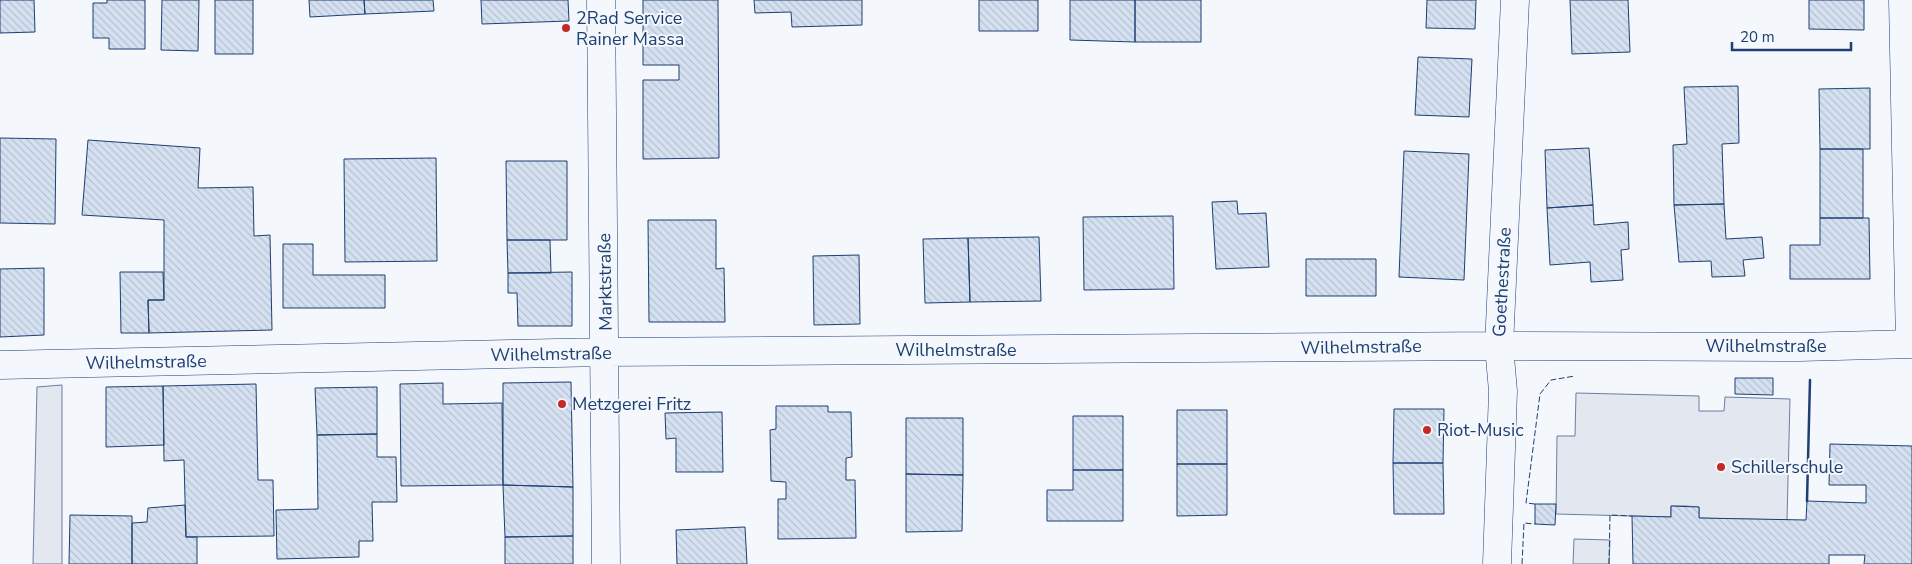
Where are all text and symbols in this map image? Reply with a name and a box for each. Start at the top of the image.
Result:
place label: 2Rad Service Rainer Massa [576,6,684,51]
scale bar [1732,20,1851,52]
marker: 2Rad Service Rainer Massa [560,22,572,34]
text: 20 m [1740,27,1775,47]
street label: Goethestraße [1487,226,1517,338]
street label: Marktstraße [592,233,618,331]
street label: Wilhelmstraße [1300,334,1422,360]
street label: Wilhelmstraße [1705,334,1827,358]
street label: Wilhelmstraße [895,338,1017,362]
street label: Wilhelmstraße [490,341,612,367]
street label: Wilhelmstraße [85,349,207,375]
place label: Metzgerei Fritz [572,392,691,416]
marker: Metzgerei Fritz [556,398,568,410]
place label: Riot-Music [1437,418,1524,442]
marker: Riot-Music [1421,424,1433,436]
place label: Schillerschule [1731,455,1843,479]
marker: Schillerschule [1715,461,1727,473]

